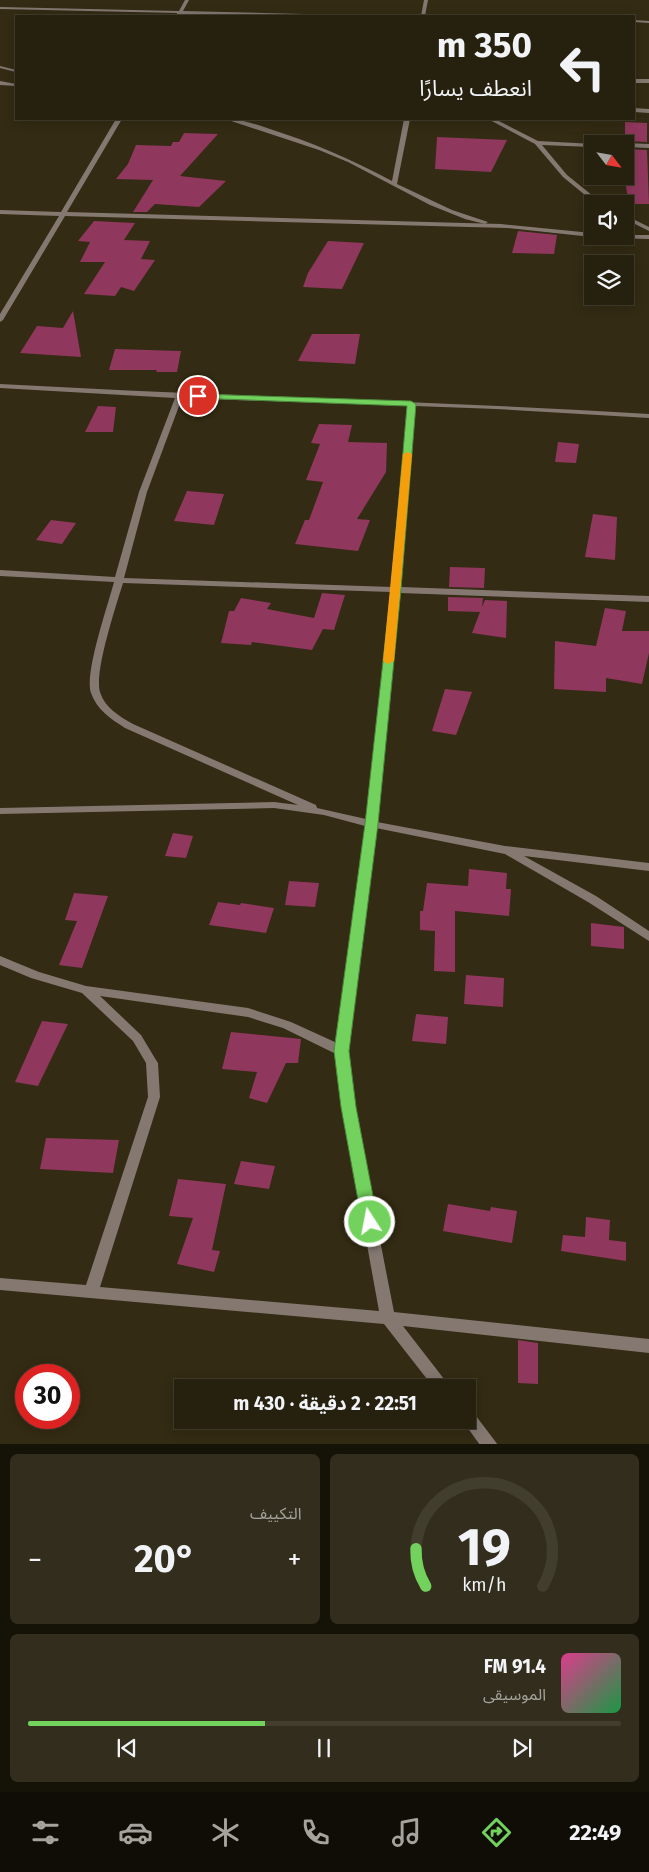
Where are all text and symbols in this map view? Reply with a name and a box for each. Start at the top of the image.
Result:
text: 350 m [437,24,532,66]
icon: left [550,35,615,100]
text: انعطف يسارًا [419,75,532,102]
north arrow [584,135,634,185]
map controls [584,135,634,305]
button: sound [584,195,634,245]
button: layers [584,255,634,305]
pin [177,375,219,417]
icon: arrive [184,382,212,410]
position arrow [343,1195,395,1247]
speed limit sign: 30 [15,1364,80,1429]
text: 22:51 · 2 دقيقة · 430 m [233,1392,417,1415]
text: التكييف [250,1504,302,1523]
text: 19 [458,1516,511,1579]
text: 20° [134,1536,196,1582]
text: − [28,1543,42,1576]
text: + [288,1543,302,1576]
text: km/h [462,1574,506,1596]
text: 91.4 FM [484,1655,546,1678]
text: الموسيقى [483,1685,546,1704]
icon: previous [113,1734,141,1762]
icon: pause [310,1734,338,1762]
icon: next [508,1734,536,1762]
icon: filters [28,1815,63,1850]
icon: car [118,1815,153,1850]
icon: climate [208,1815,243,1850]
icon: phone [298,1815,333,1850]
icon: music [389,1815,424,1850]
icon: directions [479,1815,514,1850]
text: 22:49 [569,1819,621,1846]

